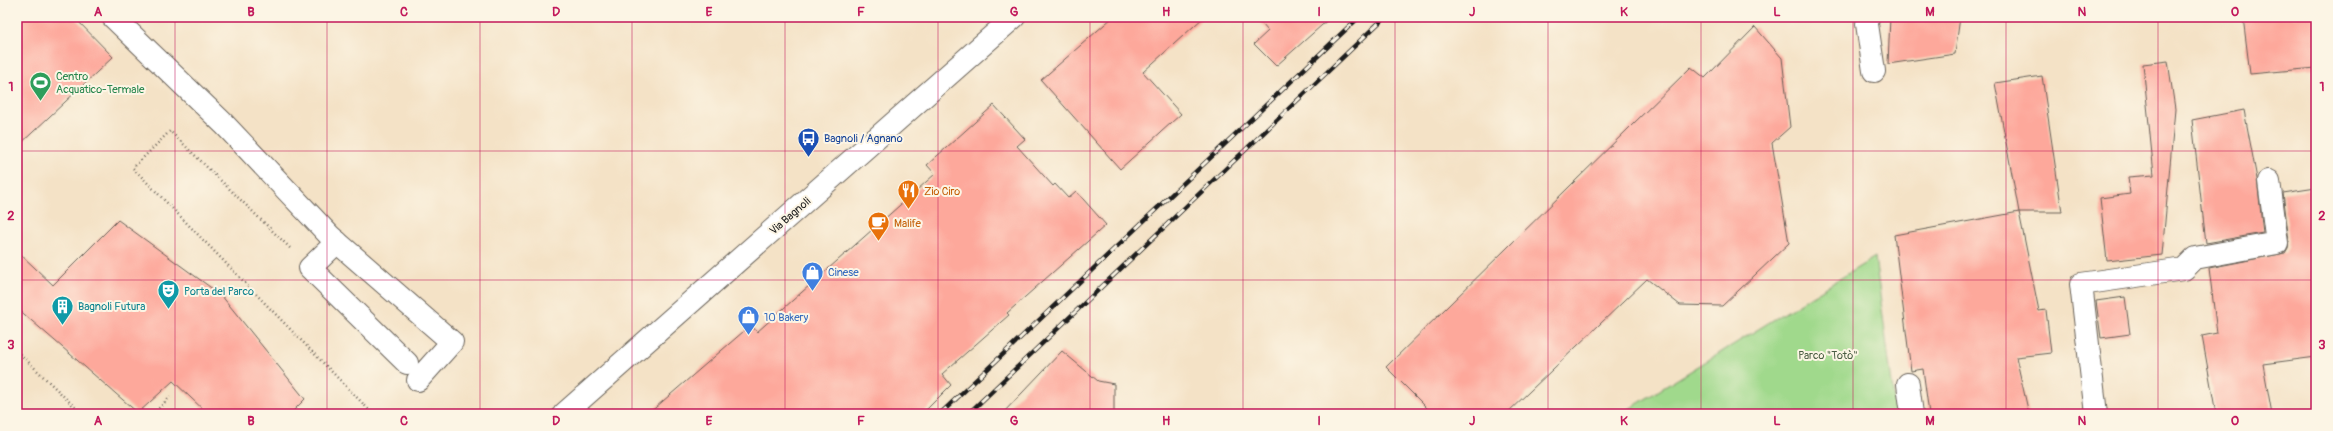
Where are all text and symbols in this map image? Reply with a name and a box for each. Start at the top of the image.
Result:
text: A [94,4,103,20]
text: B [247,4,255,20]
text: C [400,4,408,20]
text: D [552,4,560,20]
text: E [706,4,713,20]
text: F [857,4,865,20]
text: G [1010,4,1019,20]
text: H [1162,4,1170,20]
text: I [1317,4,1321,20]
text: J [1469,4,1475,20]
text: K [1620,4,1628,20]
text: L [1773,4,1781,20]
text: M [1925,4,1935,20]
text: N [2078,4,2087,20]
text: O [2231,4,2240,20]
sports icon: Centro Acquatico-Termale [28,69,54,102]
place label: Centro Acquatico-Termale [56,70,145,96]
text: 1 [8,79,14,95]
text: 1 [2319,79,2325,95]
bus stop icon: Bagnoli / Agnano [796,125,822,158]
place label: Bagnoli / Agnano [824,132,903,145]
restaurant icon: Zio Ciro [896,178,922,211]
place label: Zio Ciro [924,185,960,198]
street label: Via Bagnoli [767,195,813,237]
text: 2 [7,208,15,224]
text: 2 [2318,208,2326,224]
cafe icon: Malife [866,210,892,243]
place label: Malife [894,217,921,230]
shop icon: Cinese [800,259,826,292]
place label: Cinese [828,266,859,279]
theatre icon: Porta del Parco [155,278,181,311]
place label: Porta del Parco [184,285,254,298]
building icon: Bagnoli Futura [49,293,75,326]
place label: Bagnoli Futura [78,300,145,313]
shop icon: 10 Bakery [735,304,761,337]
place label: 10 Bakery [764,311,808,324]
text: 3 [7,337,15,353]
text: 3 [2318,337,2326,353]
park label: Parco "Totò" [1798,349,1858,362]
text: A [94,413,103,429]
text: B [247,413,255,429]
text: C [400,413,408,429]
text: D [552,413,560,429]
text: E [706,413,713,429]
text: F [857,413,865,429]
text: G [1010,413,1019,429]
text: H [1162,413,1170,429]
text: I [1317,413,1321,429]
text: J [1469,413,1475,429]
text: K [1620,413,1628,429]
text: L [1773,413,1781,429]
text: M [1925,413,1935,429]
text: N [2078,413,2087,429]
text: O [2231,413,2240,429]

